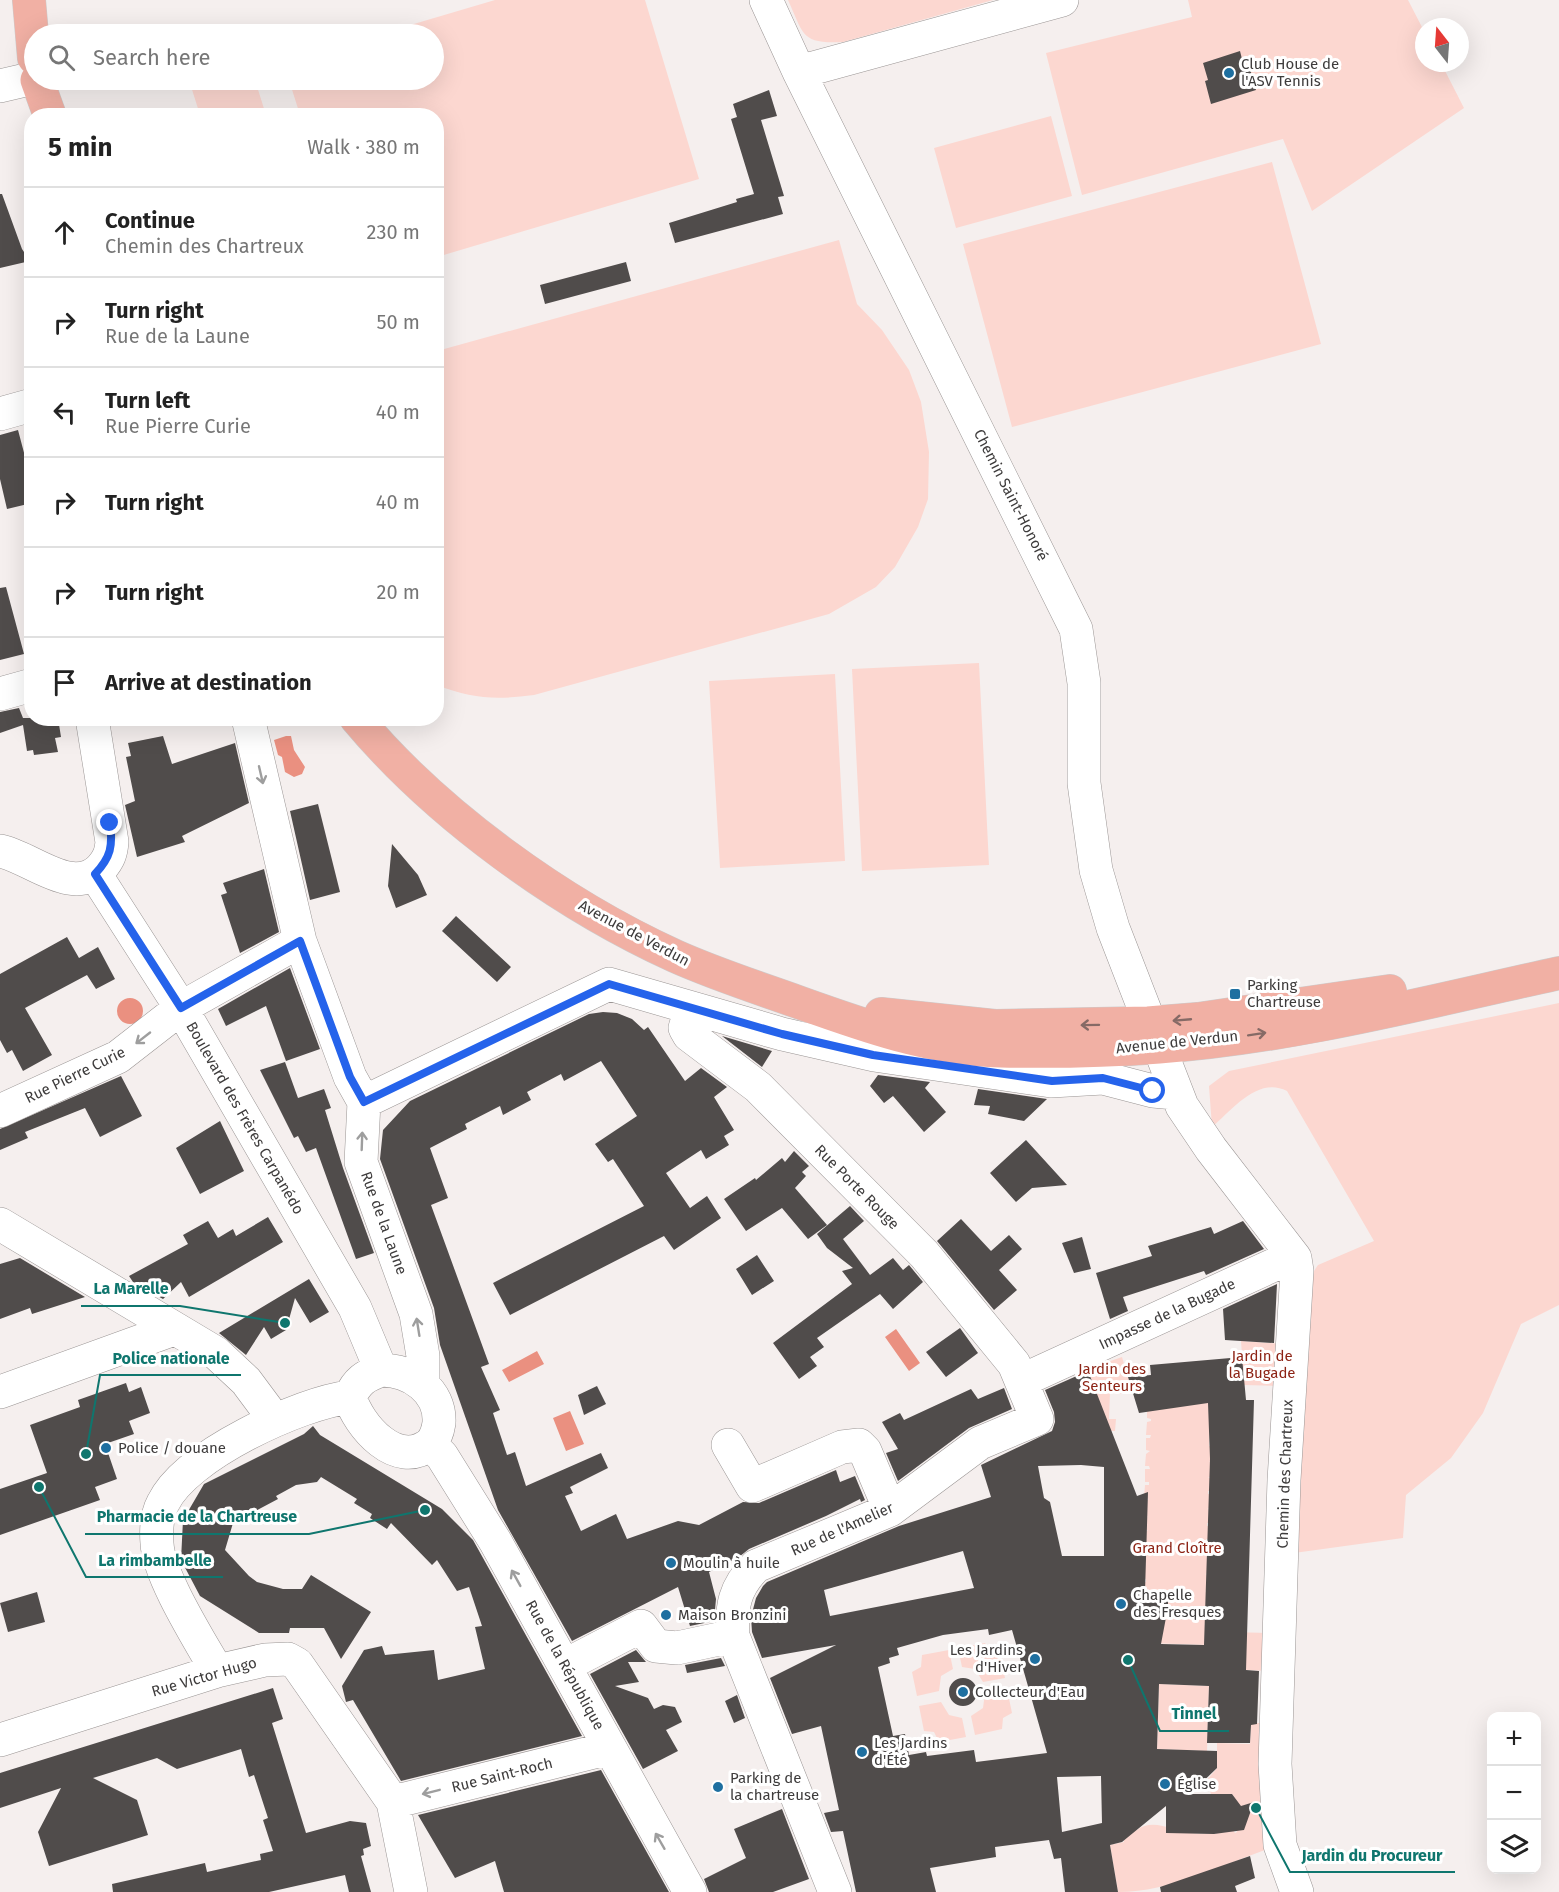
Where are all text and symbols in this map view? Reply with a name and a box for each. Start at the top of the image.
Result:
north arrow [1415,18,1469,72]
search box [24,24,444,90]
icon: search [45,41,78,74]
text: Search here [93,44,211,71]
place label: Club House de l'ASV Tennis [1241,55,1339,90]
marker: Club House de l'ASV Tennis [1222,66,1236,80]
text: 5 min [48,132,112,163]
text: Walk · 380 m [307,135,420,159]
text: Continue [105,207,195,234]
icon: ahead [48,216,81,249]
text: 230 m [367,220,420,244]
text: Chemin des Chartreux [105,234,304,258]
text: Turn right [105,297,204,324]
icon: right [48,306,81,339]
text: 50 m [376,310,420,334]
text: Rue de la Laune [105,324,250,348]
text: Turn left [105,387,190,414]
icon: left [48,396,81,429]
text: 40 m [376,400,420,424]
text: Rue Pierre Curie [105,414,251,438]
street label: Chemin Saint-Honoré [970,426,1052,564]
icon: right [48,486,81,519]
text: Turn right [105,489,204,516]
text: 40 m [376,490,420,514]
icon: right [48,576,81,609]
text: Turn right [105,579,204,606]
text: 20 m [377,580,420,604]
icon: arrive [48,666,81,699]
text: Arrive at destination [105,669,312,696]
one-way arrow [256,766,268,785]
route end [96,809,122,835]
street label: Avenue de Verdun [576,896,692,970]
place label: Parking Chartreuse [1247,976,1321,1011]
marker: Parking Chartreuse [1228,987,1242,1001]
one-way arrow [1172,1015,1192,1026]
street label: Boulevard des Frères Carpanédo [182,1018,308,1218]
one-way arrow [1080,1019,1100,1030]
street label: Avenue de Verdun [1115,1027,1239,1057]
one-way arrow [1247,1028,1267,1039]
one-way arrow [136,1031,152,1044]
street label: Rue Pierre Curie [22,1043,128,1107]
route start [1139,1077,1165,1103]
one-way arrow [357,1132,368,1152]
street label: Rue Porte Rouge [811,1141,903,1233]
street label: Rue de la Laune [357,1169,411,1277]
callout: La Marelle [81,1272,180,1306]
street label: Impasse de la Bugade [1096,1275,1238,1353]
text: La Marelle [94,1279,169,1298]
one-way arrow [413,1317,424,1337]
callout: Police nationale [100,1341,241,1375]
park label: Jardin de la Bugade [1228,1347,1296,1382]
text: Police nationale [112,1349,230,1368]
park label: Jardin des Senteurs [1078,1360,1146,1395]
street label: Chemin des Chartreux [1273,1398,1297,1549]
place label: Police / douane [118,1439,226,1457]
marker: Police / douane [99,1441,113,1455]
street label: Rue de l'Amelier [788,1498,896,1560]
callout: Pharmacie de la Chartreuse [85,1500,309,1534]
text: Pharmacie de la Chartreuse [97,1507,297,1526]
park label: Grand Cloître [1132,1539,1222,1557]
callout: La rimbambelle [86,1543,223,1577]
text: La rimbambelle [98,1551,212,1570]
place label: Moulin à huile [683,1554,780,1572]
marker: Moulin à huile [664,1556,678,1570]
one-way arrow [510,1570,522,1587]
place label: Chapelle des Fresques [1133,1586,1221,1621]
street label: Rue de la République [522,1597,608,1733]
marker: Chapelle des Fresques [1114,1597,1128,1611]
place label: Maison Bronzini [678,1606,786,1624]
marker: Maison Bronzini [659,1608,673,1622]
place label: Les Jardins d'Hiver [950,1641,1023,1676]
marker: Les Jardins d'Hiver [1028,1652,1042,1666]
street label: Rue Victor Hugo [149,1653,259,1701]
place label: Collecteur d'Eau [975,1683,1085,1701]
marker: Collecteur d'Eau [956,1685,970,1699]
callout: Tinnel [1160,1697,1229,1731]
text: Tinnel [1171,1704,1217,1723]
map controls [1487,1712,1541,1874]
button: + [1487,1712,1541,1766]
place label: Les Jardins d'Été [874,1734,947,1769]
marker: Les Jardins d'Été [855,1745,869,1759]
street label: Rue Saint-Roch [449,1754,555,1796]
button: − [1487,1766,1541,1820]
place label: Parking de la chartreuse [730,1769,819,1804]
place label: Église [1177,1775,1216,1793]
marker: Église [1158,1777,1172,1791]
marker: Parking de la chartreuse [711,1780,725,1794]
one-way arrow [422,1787,441,1799]
button: layers [1487,1820,1541,1874]
one-way arrow [654,1833,666,1850]
callout: Jardin du Procureur [1290,1838,1455,1872]
text: Jardin du Procureur [1300,1846,1443,1865]

